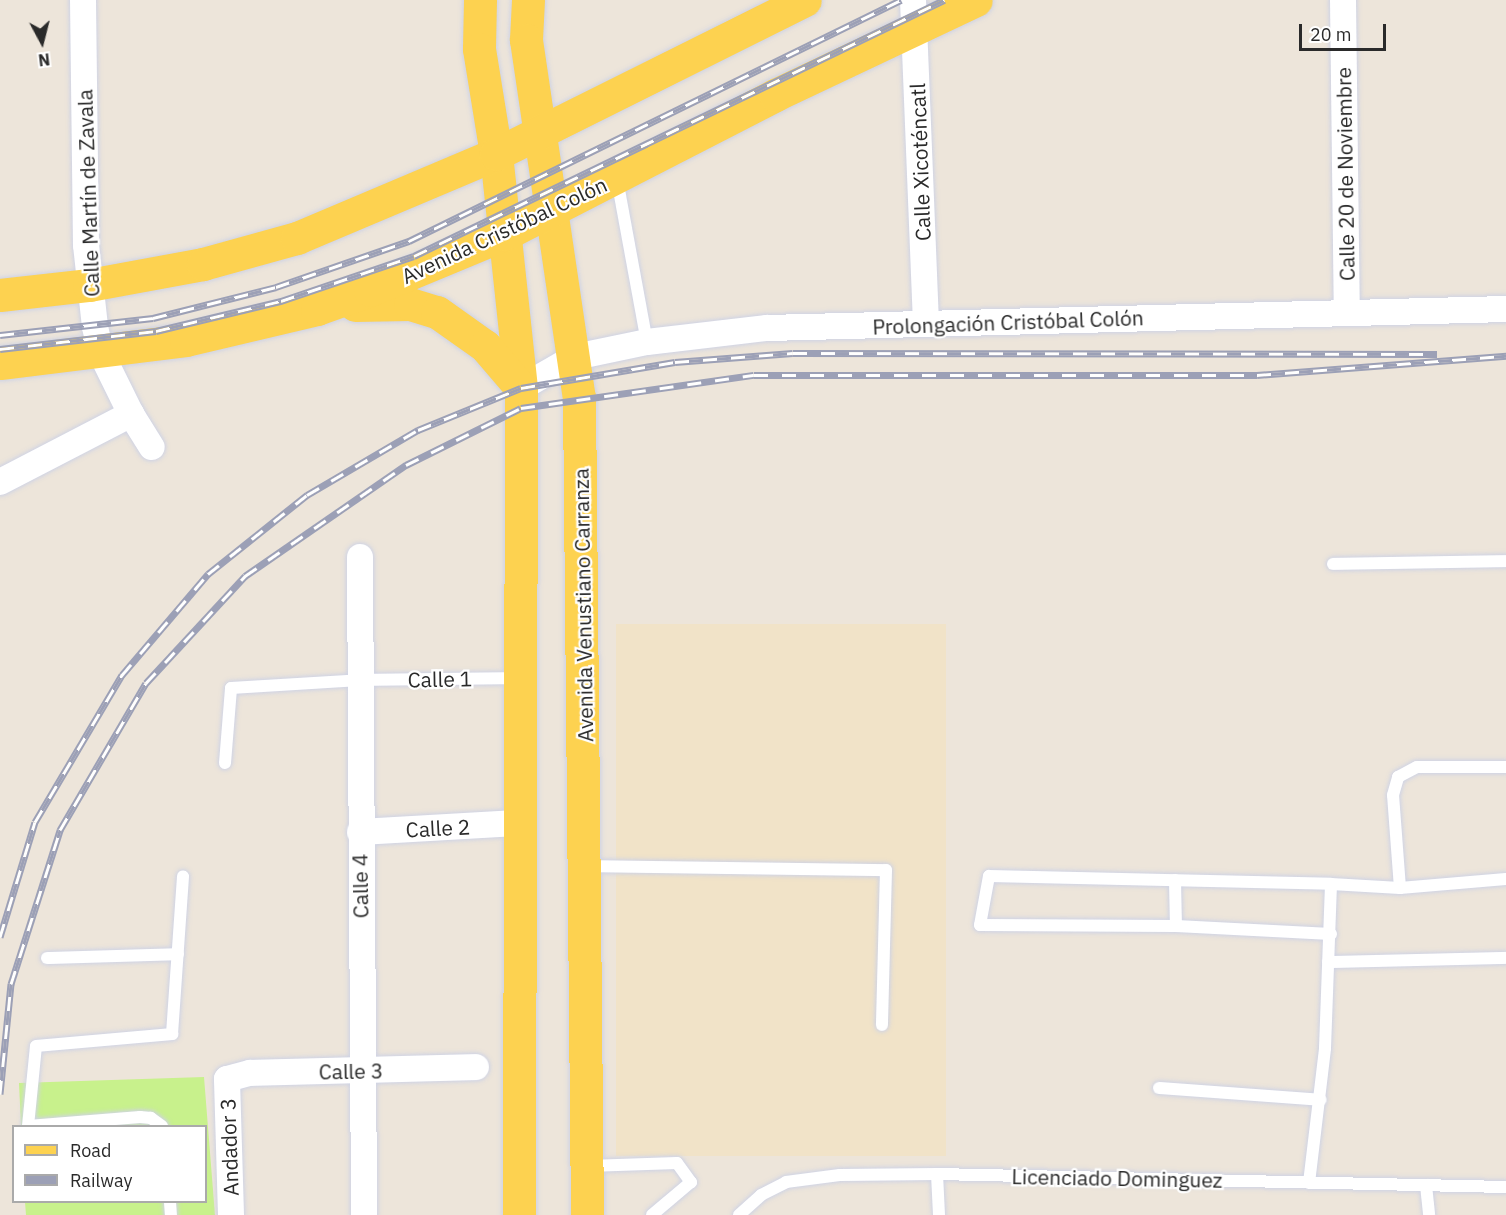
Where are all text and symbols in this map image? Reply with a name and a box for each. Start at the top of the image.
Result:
north arrow [12,12,72,72]
scale bar [1302,12,1389,50]
text: 20 m [1310,23,1352,46]
text: N [37,49,51,70]
street label: Calle 20 de Noviembre [1331,67,1359,281]
street label: Calle Xicoténcatl [905,83,935,241]
street label: Calle Martín de Zavala [72,89,104,297]
street label: Avenida Cristóbal Colón [397,171,611,289]
street label: Prolongación Cristóbal Colón [872,305,1144,339]
street label: Avenida Venustiano Carranza [568,468,598,742]
street label: Calle 1 [407,666,473,692]
street label: Calle 2 [405,814,471,842]
street label: Calle 4 [347,853,373,919]
street label: Calle 3 [318,1058,384,1084]
street label: Andador 3 [215,1098,243,1196]
legend [12,1125,207,1203]
text: Road [70,1139,111,1162]
street label: Licenciado Dominguez [1011,1164,1223,1192]
text: Railway [70,1169,132,1192]

